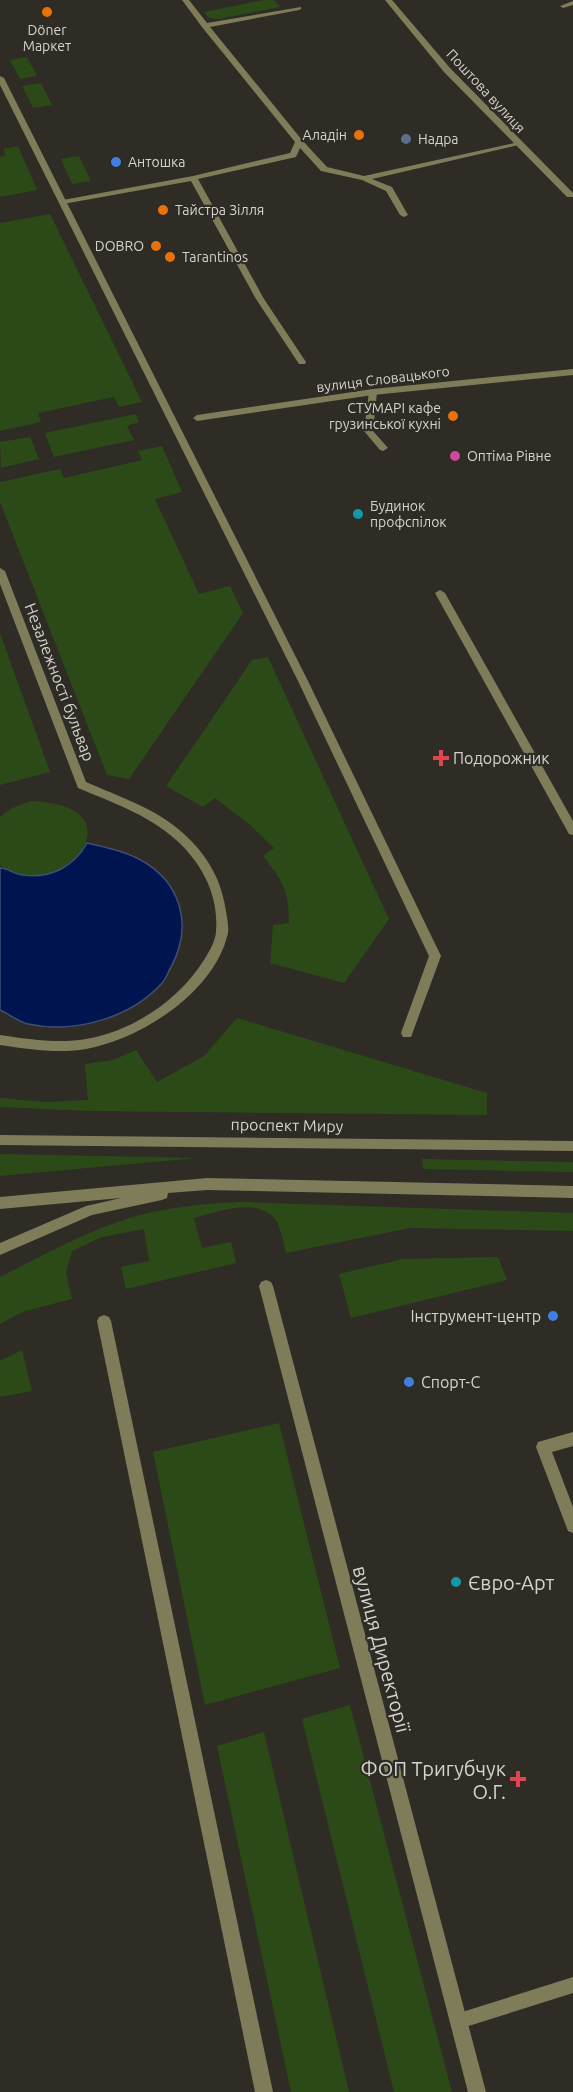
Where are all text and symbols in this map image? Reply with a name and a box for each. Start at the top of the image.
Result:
marker: Döner Маркет [40,5,54,19]
place label: Döner Маркет [23,22,71,54]
street label: Поштова вулиця [443,46,529,136]
place label: Аладін [302,127,347,143]
marker: Аладін [352,128,366,142]
place label: Надра [418,131,459,147]
marker: Надра [399,132,413,146]
place label: Антошка [128,154,185,170]
marker: Антошка [109,155,123,169]
place label: Тайстра Зілля [175,202,264,218]
marker: Тайстра Зілля [156,203,170,217]
place label: DOBRO [95,238,144,254]
marker: DOBRO [149,239,163,253]
place label: Tarantinos [182,249,248,265]
marker: Tarantinos [163,250,177,264]
street label: вулиця Словацького [315,363,451,395]
place label: СТУМАРІ кафе грузинської кухні [329,400,441,432]
marker: СТУМАРІ кафе грузинської кухні [446,409,460,423]
place label: Оптіма Рівне [467,448,552,464]
marker: Оптіма Рівне [448,449,462,463]
place label: Будинок профспілок [370,498,447,530]
marker: Будинок профспілок [351,507,365,521]
street label: Незалежності бульвар [22,600,98,764]
place label: Подорожник [453,749,550,767]
marker: Подорожник [434,751,448,765]
street label: проспект Миру [230,1115,344,1135]
place label: Інструмент-центр [411,1307,541,1325]
marker: Інструмент-центр [546,1309,560,1323]
place label: Спорт-С [421,1373,480,1391]
marker: Спорт-С [402,1375,416,1389]
street label: вулиця Директорії [349,1563,416,1736]
place label: Євро-Арт [468,1571,555,1594]
marker: Євро-Арт [449,1575,463,1589]
place label: ФОП Тригубчук О.Г. [360,1757,506,1803]
marker: ФОП Тригубчук О.Г. [511,1772,525,1786]

